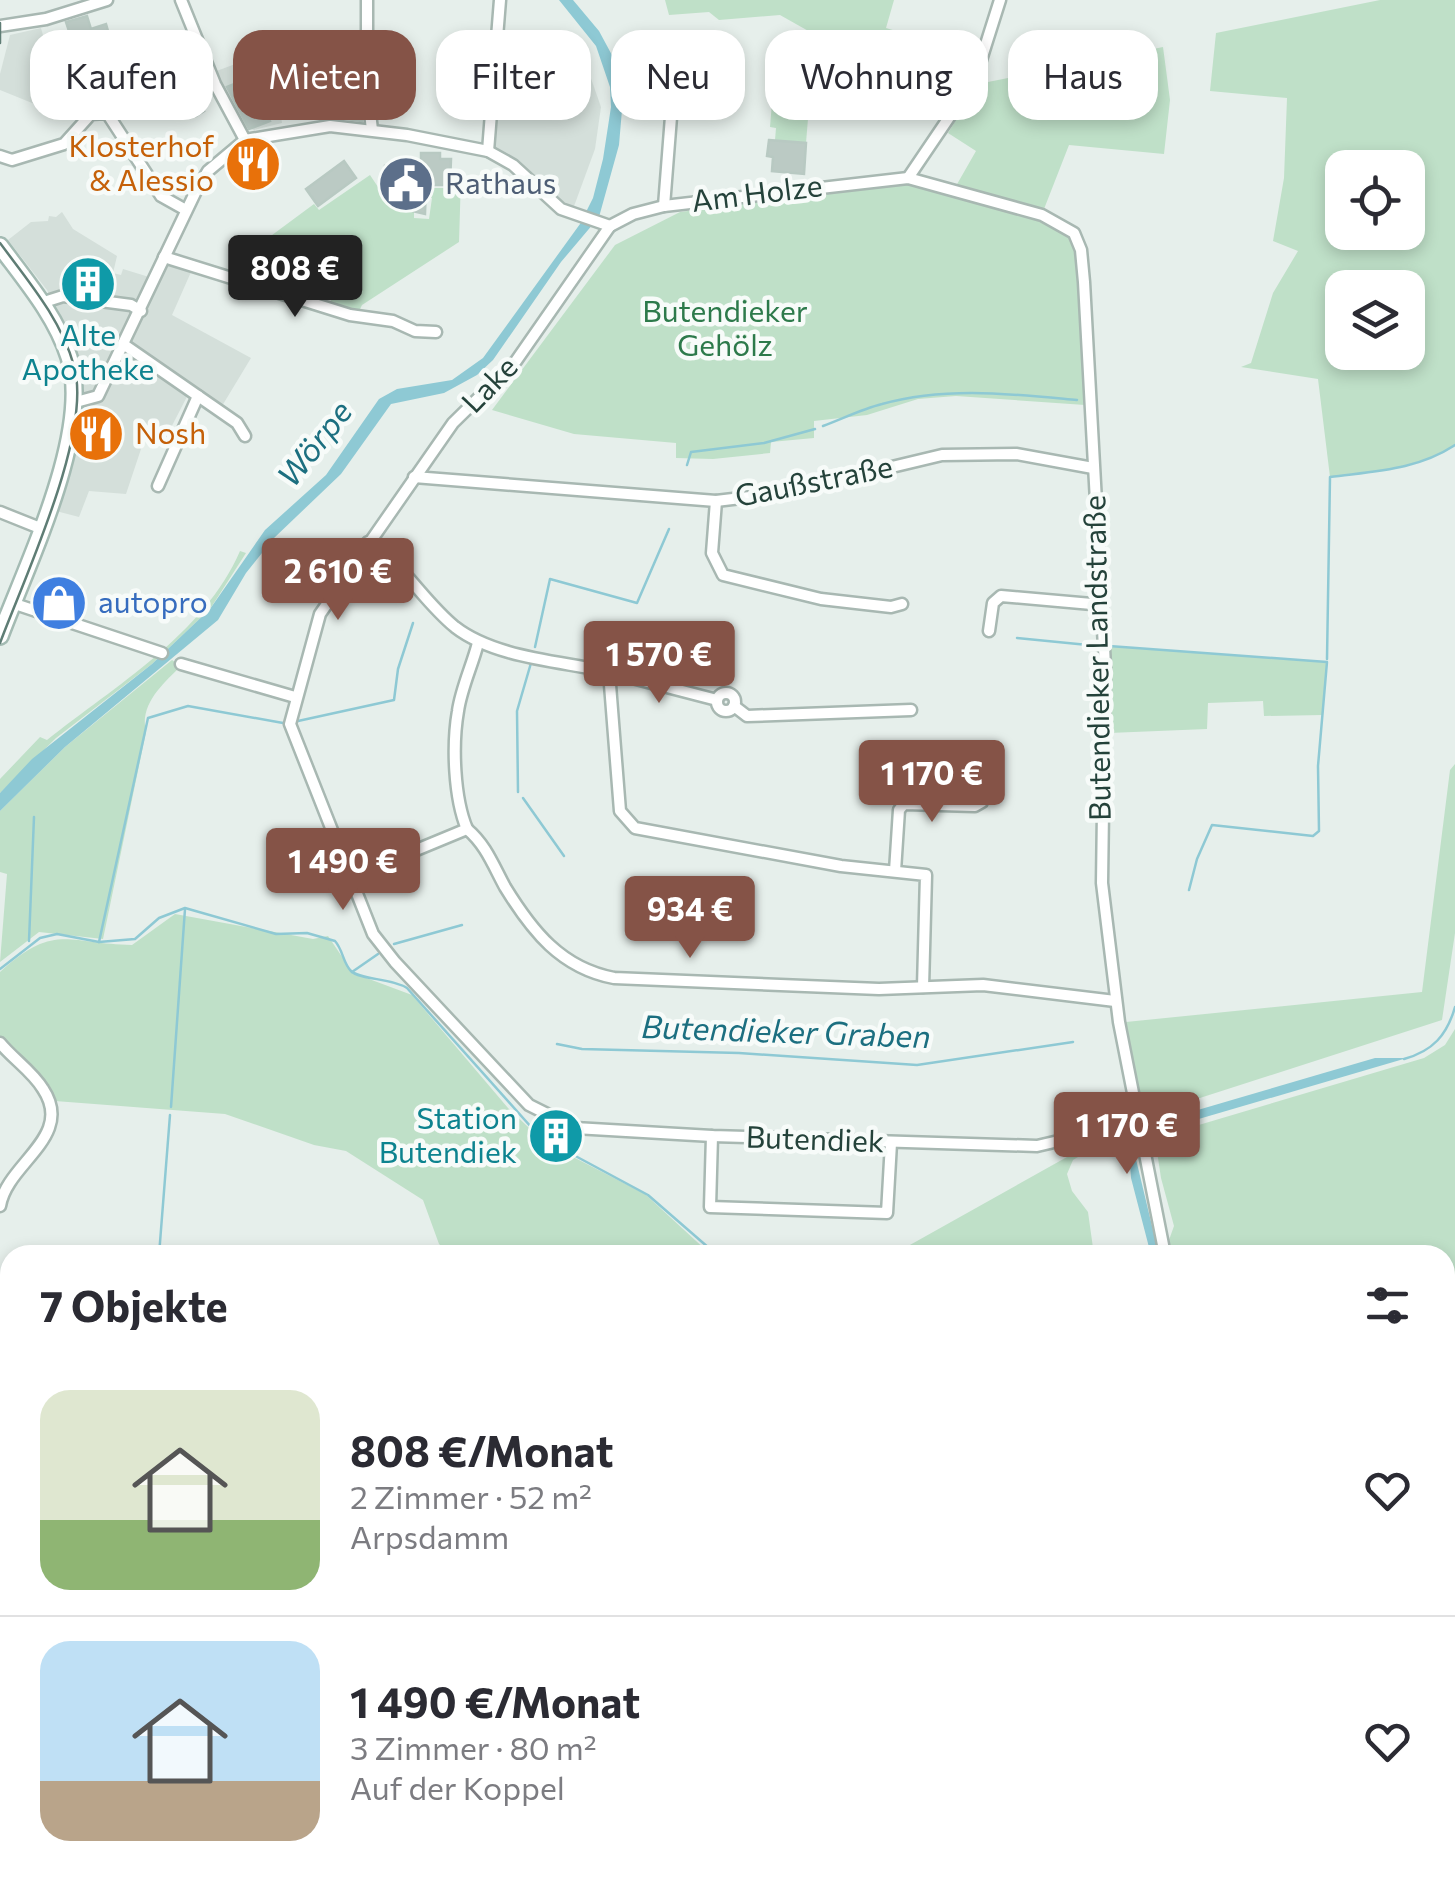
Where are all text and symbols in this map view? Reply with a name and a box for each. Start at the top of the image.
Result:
chip: Kaufen [30,30,213,120]
chip: Mieten [233,30,416,120]
chip: Filter [436,30,591,120]
chip: Neu [611,30,745,120]
chip: Wohnung [765,30,988,120]
chip: Haus [1008,30,1158,120]
place label: Klosterhof & Alessio [68,126,214,197]
restaurant icon: Klosterhof & Alessio [223,134,283,194]
map controls [1325,150,1425,370]
button: locate [1325,150,1425,250]
public building icon: Rathaus [376,154,436,214]
place label: Rathaus [445,163,556,200]
street label: Am Holze [689,165,824,218]
pin: 808 € [225,235,365,320]
text: 808 € [250,247,340,287]
building icon: Alte Apotheke [58,254,118,314]
button: layers [1325,270,1425,370]
park label: Butendieker Gehölz [642,291,808,362]
place label: Alte Apotheke [22,315,154,386]
street label: Lake [453,347,524,419]
water label: Wörpe [267,392,360,494]
restaurant icon: Nosh [66,404,126,464]
place label: Nosh [135,413,206,450]
street label: Gaußstraße [732,446,896,513]
street label: Butendieker Landstraße [1074,495,1117,821]
pin: 2 610 € [246,538,430,623]
text: 2 610 € [284,550,392,590]
shop icon: autopro [29,573,89,633]
place label: autopro [98,582,208,619]
pin: 1 570 € [567,621,751,706]
text: 1 570 € [606,633,712,673]
pin: 1 170 € [840,740,1024,825]
text: 1 170 € [881,752,983,792]
pin: 1 490 € [251,828,435,913]
text: 1 490 € [288,840,398,880]
pin: 934 € [620,876,760,961]
text: 934 € [647,888,733,928]
water label: Butendieker Graben [641,1005,931,1055]
pin: 1 170 € [1035,1092,1219,1177]
place label: Station Butendiek [379,1098,517,1169]
text: 1 170 € [1076,1104,1178,1144]
building icon: Station Butendiek [526,1106,586,1166]
street label: Butendiek [745,1117,885,1158]
icon: filters [1360,1278,1415,1333]
text: 7 Objekte [40,1279,228,1331]
text: 808 €/Monat [350,1424,613,1476]
icon: home [120,1430,240,1550]
icon: heart [1360,1463,1415,1518]
text: 2 Zimmer · 52 m² [350,1476,592,1516]
text: Arpsdamm [350,1516,509,1556]
text: 1 490 €/Monat [350,1675,640,1727]
icon: home [120,1681,240,1801]
icon: heart [1360,1714,1415,1769]
text: 3 Zimmer · 80 m² [350,1727,597,1767]
text: Auf der Koppel [350,1767,565,1807]

